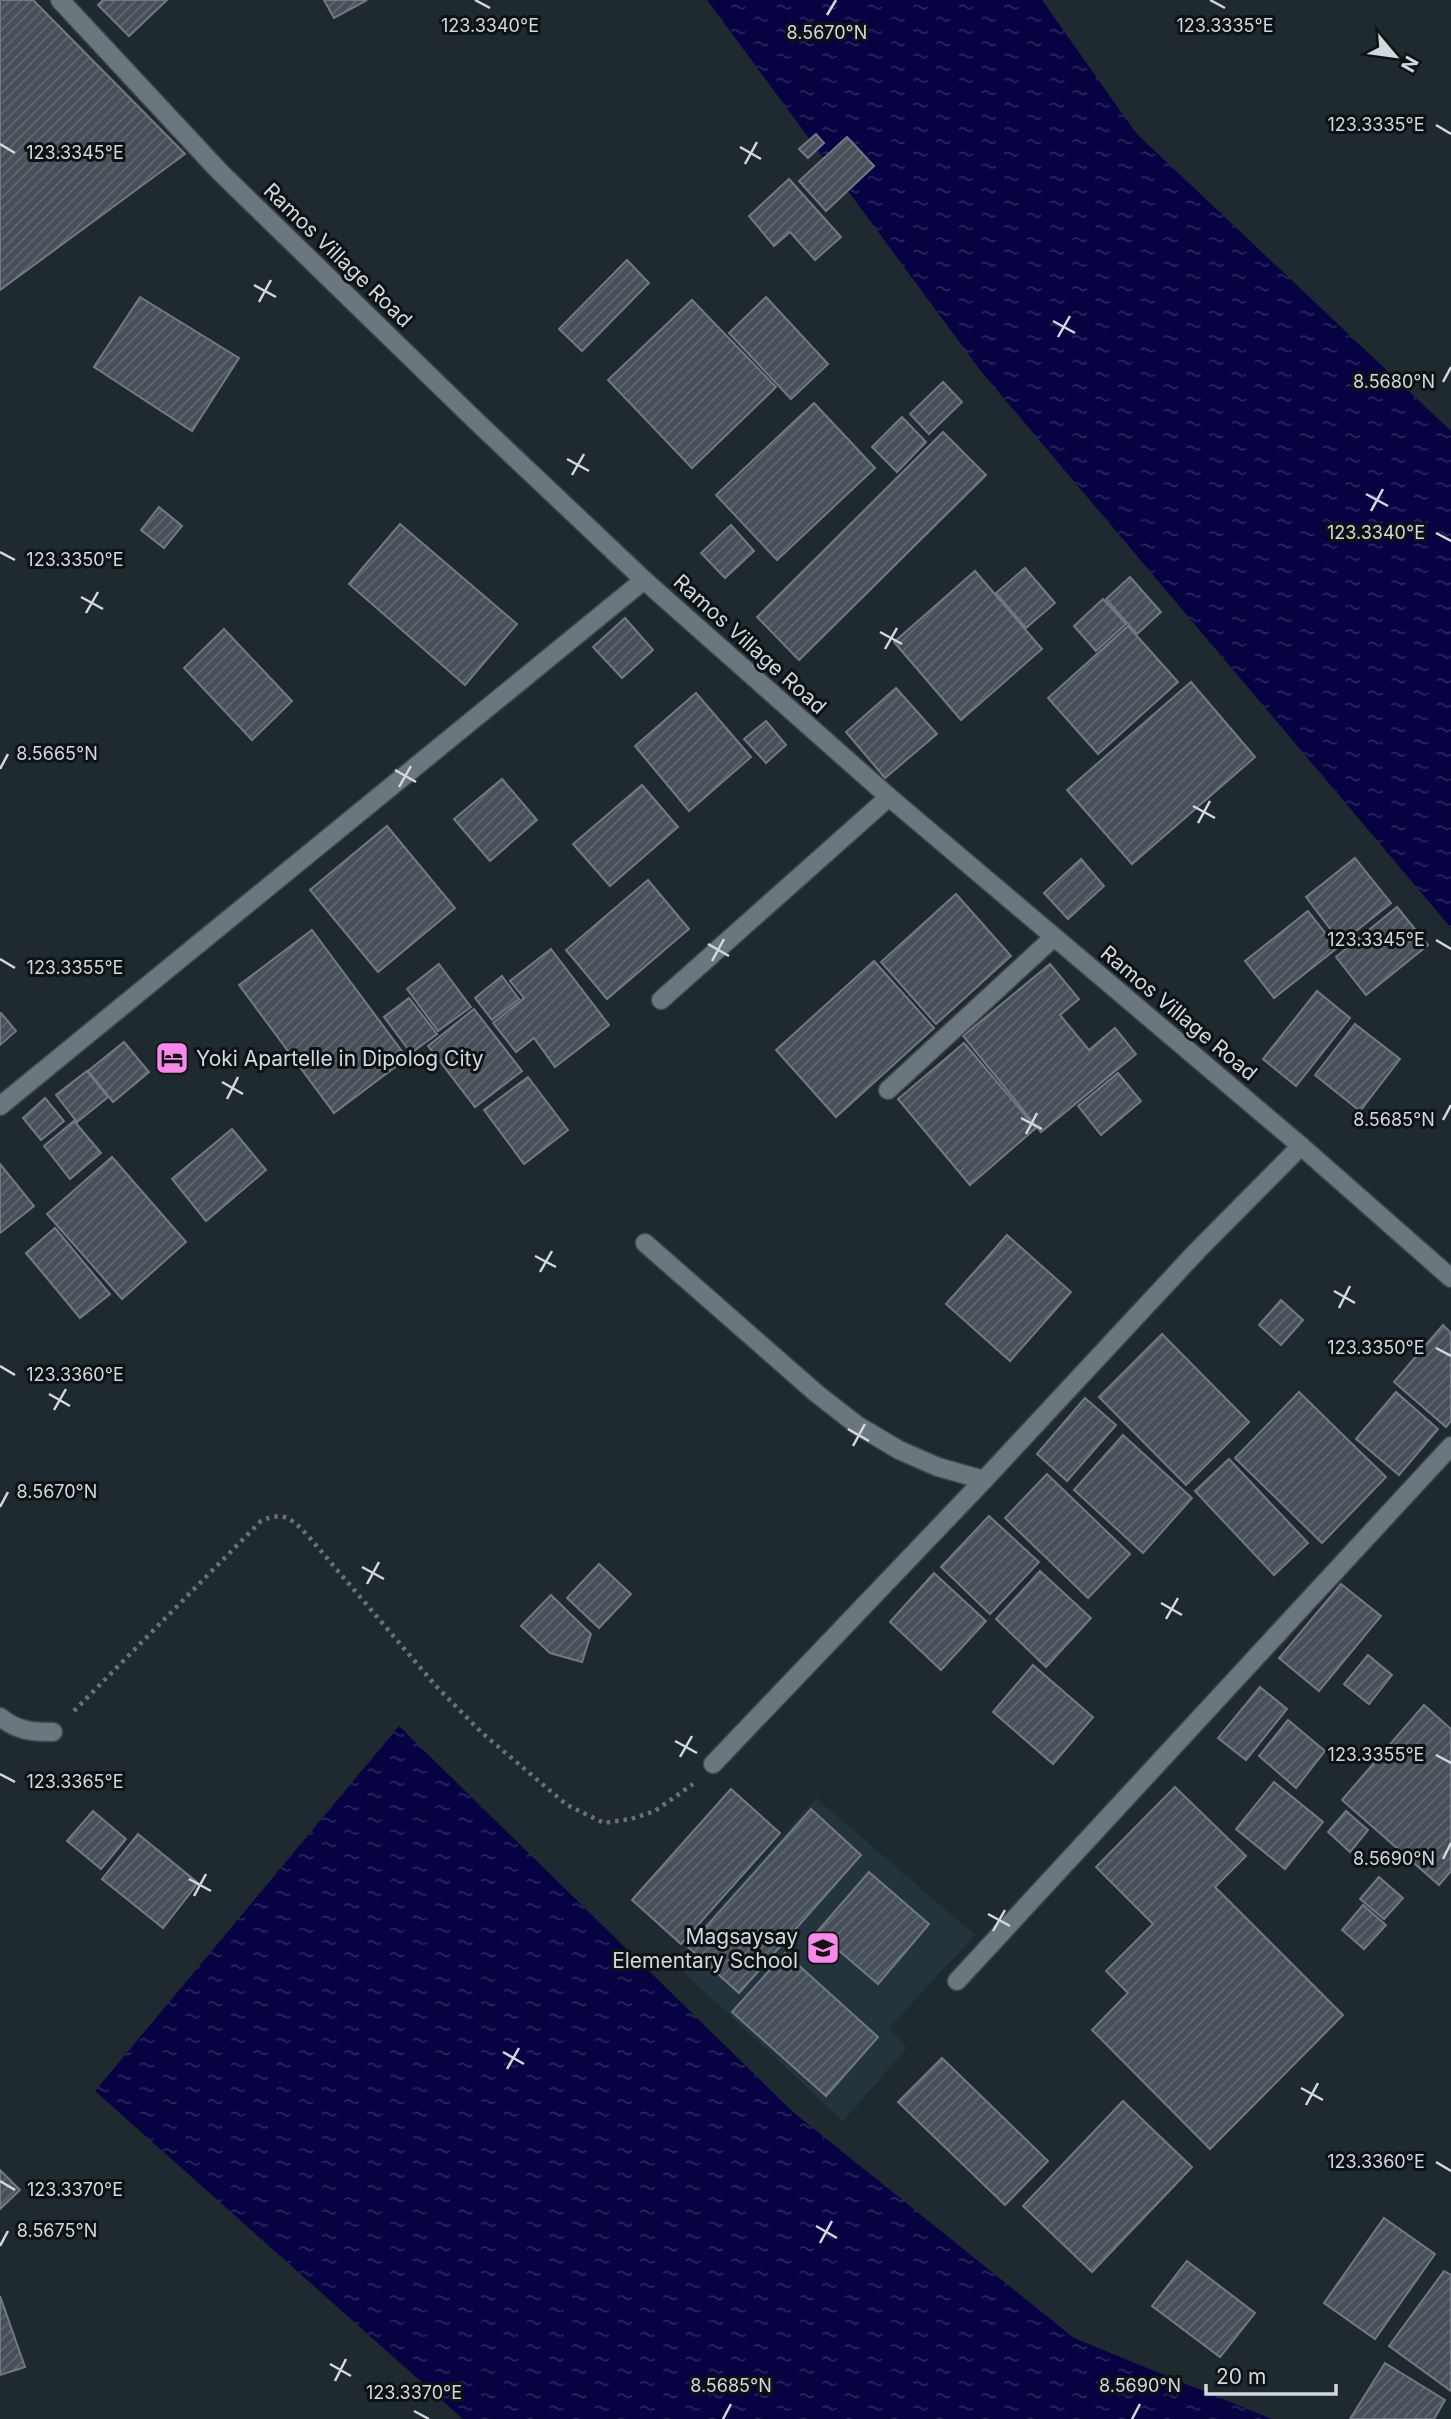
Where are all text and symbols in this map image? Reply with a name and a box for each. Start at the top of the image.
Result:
text: 123.3340°E [441,15,539,36]
text: 123.3335°E [1176,15,1274,36]
north arrow [1360,21,1430,91]
text: 8.5670°N [787,22,867,43]
text: N [1396,52,1423,76]
text: 123.3335°E [1327,114,1425,135]
text: 123.3345°E [26,142,124,163]
street label: Ramos Village Road [259,178,417,332]
text: 8.5680°N [1353,371,1435,392]
text: 123.3340°E [1327,522,1425,543]
text: 123.3350°E [26,549,124,570]
street label: Ramos Village Road [669,569,831,719]
text: 8.5665°N [16,743,98,764]
text: 123.3345°E [1327,929,1425,950]
street label: Ramos Village Road [1096,940,1262,1086]
text: 123.3355°E [27,957,123,978]
hotel icon: Yoki Apartelle in Dipolog City [153,1039,191,1077]
place label: Yoki Apartelle in Dipolog City [196,1046,484,1071]
text: 8.5685°N [1353,1109,1435,1130]
text: 123.3350°E [1327,1337,1425,1358]
text: 123.3360°E [26,1364,124,1385]
text: 8.5670°N [17,1481,97,1502]
text: 123.3355°E [1328,1744,1424,1765]
text: 123.3365°E [26,1771,124,1792]
text: 8.5690°N [1353,1848,1435,1869]
place label: Magsaysay Elementary School [612,1924,798,1973]
school or university icon: Magsaysay Elementary School [804,1929,842,1967]
text: 123.3360°E [1327,2151,1425,2172]
text: 123.3370°E [27,2179,123,2200]
text: 8.5675°N [17,2220,97,2241]
scale bar [1206,2352,1336,2396]
text: 20 m [1216,2364,1266,2389]
text: 8.5685°N [690,2375,772,2396]
text: 8.5690°N [1099,2375,1181,2396]
text: 123.3370°E [366,2382,462,2403]

